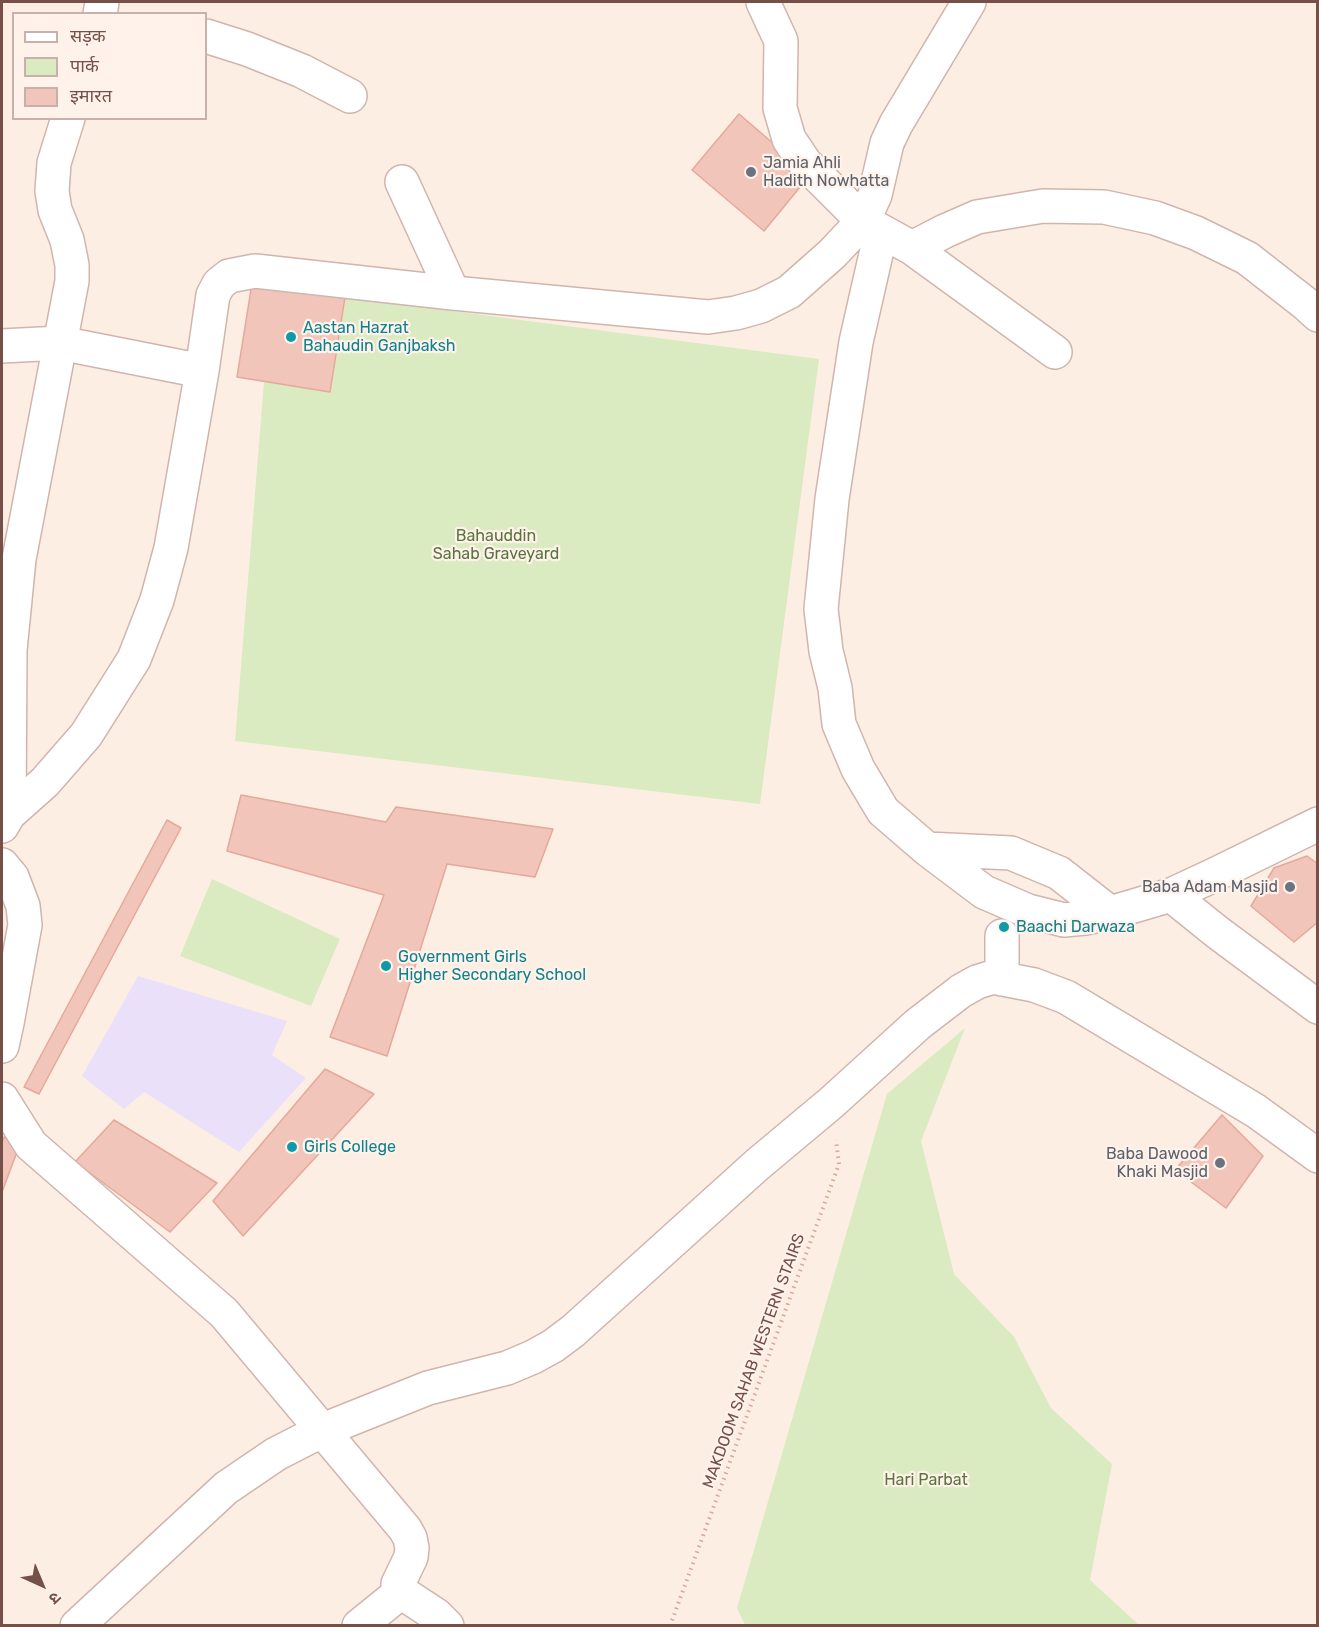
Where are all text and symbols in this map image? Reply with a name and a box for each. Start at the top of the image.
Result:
legend [12,12,207,120]
text: सड़क [70,25,106,47]
text: पार्क [70,55,99,77]
text: इमारत [70,85,112,107]
place label: Jamia Ahli Hadith Nowhatta [763,153,889,191]
marker: Jamia Ahli Hadith Nowhatta [744,165,758,179]
place label: Aastan Hazrat Bahaudin Ganjbaksh [303,318,456,356]
marker: Aastan Hazrat Bahaudin Ganjbaksh [284,330,298,344]
park label: Bahauddin Sahab Graveyard [433,526,559,564]
place label: Baba Adam Masjid [1142,877,1278,897]
marker: Baba Adam Masjid [1283,880,1297,894]
place label: Baachi Darwaza [1016,917,1135,937]
marker: Baachi Darwaza [997,920,1011,934]
place label: Government Girls Higher Secondary School [398,947,586,985]
marker: Government Girls Higher Secondary School [379,959,393,973]
place label: Girls College [304,1137,396,1157]
marker: Girls College [285,1140,299,1154]
place label: Baba Dawood Khaki Masjid [1106,1144,1208,1182]
marker: Baba Dawood Khaki Masjid [1213,1156,1227,1170]
street label: MAKDOOM SAHAB WESTERN STAIRS [699,1231,809,1491]
park label: Hari Parbat [884,1470,968,1490]
north arrow [12,1555,72,1615]
text: उ [45,1588,65,1608]

